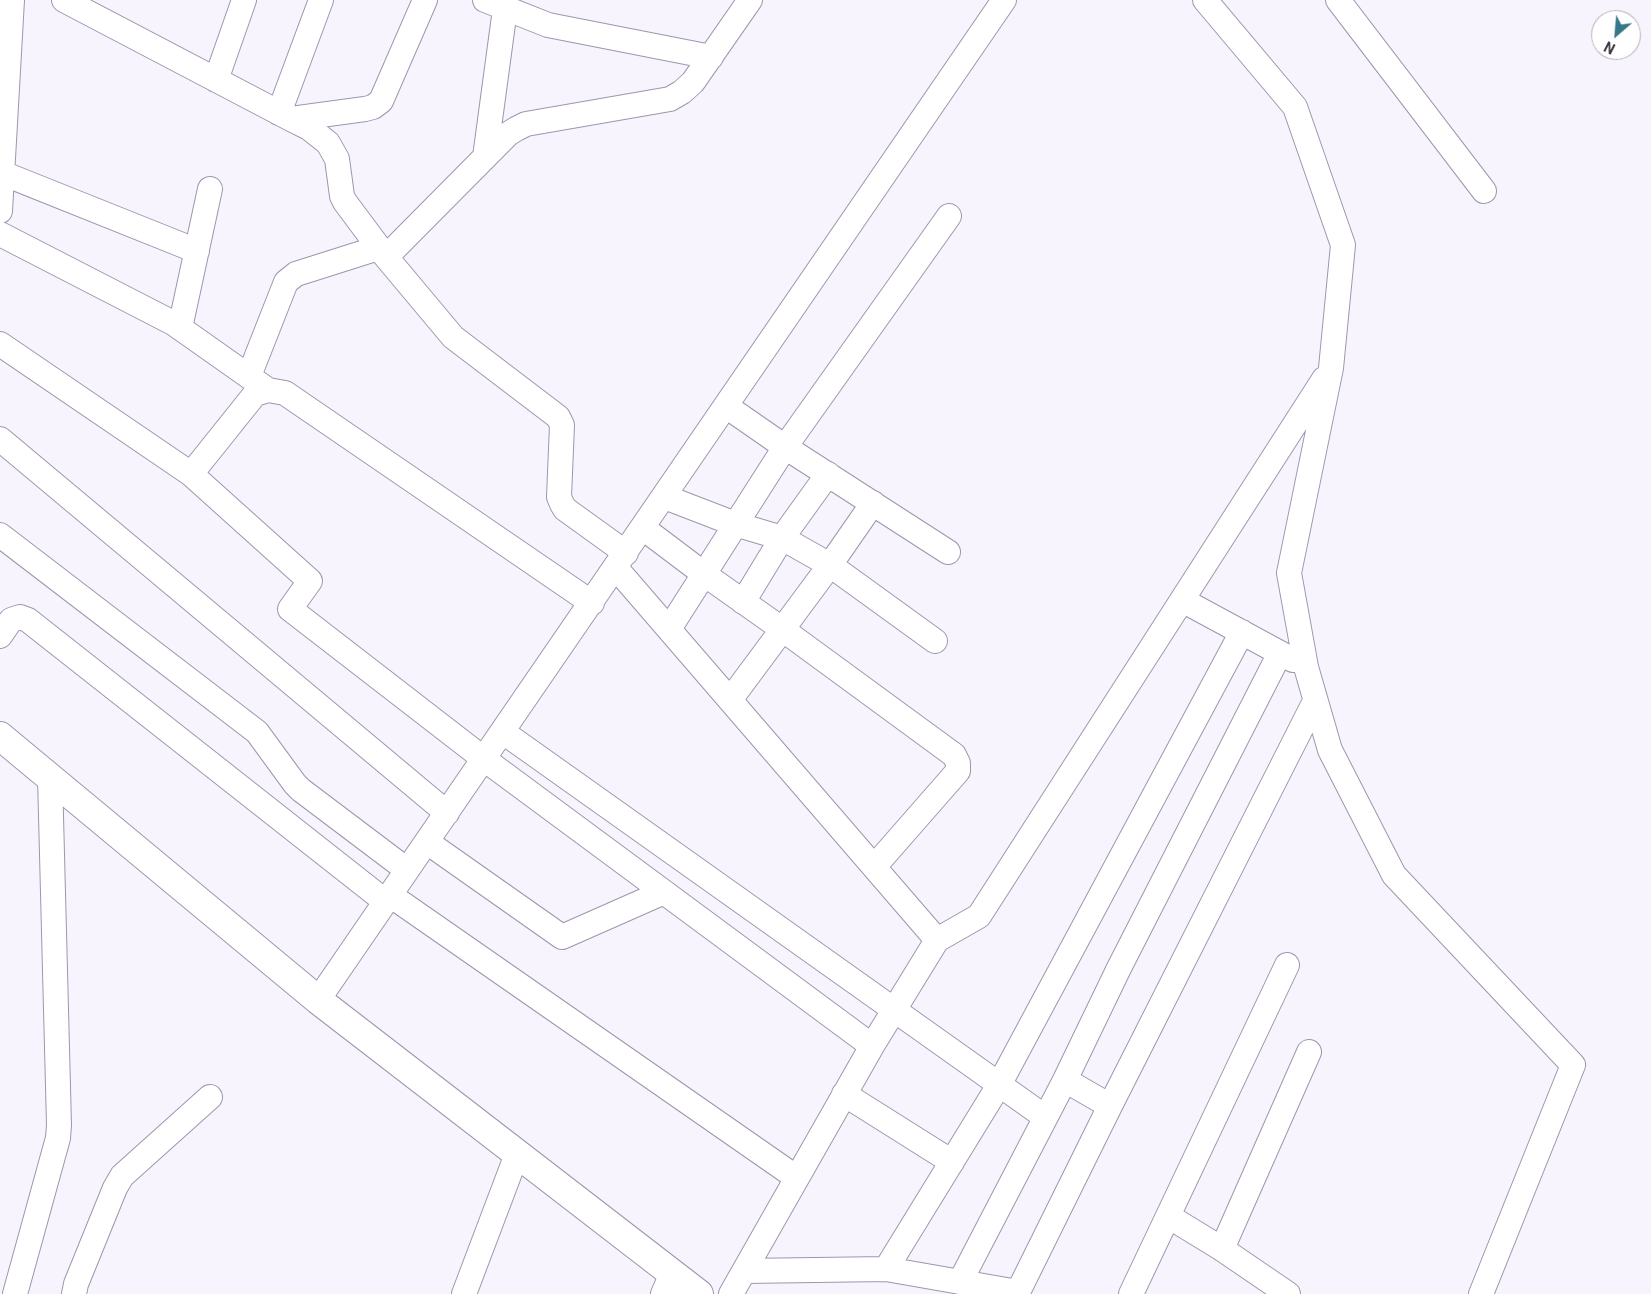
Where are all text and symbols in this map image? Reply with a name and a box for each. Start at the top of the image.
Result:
north arrow [1591,10,1641,60]
text: N [1602,38,1618,57]

